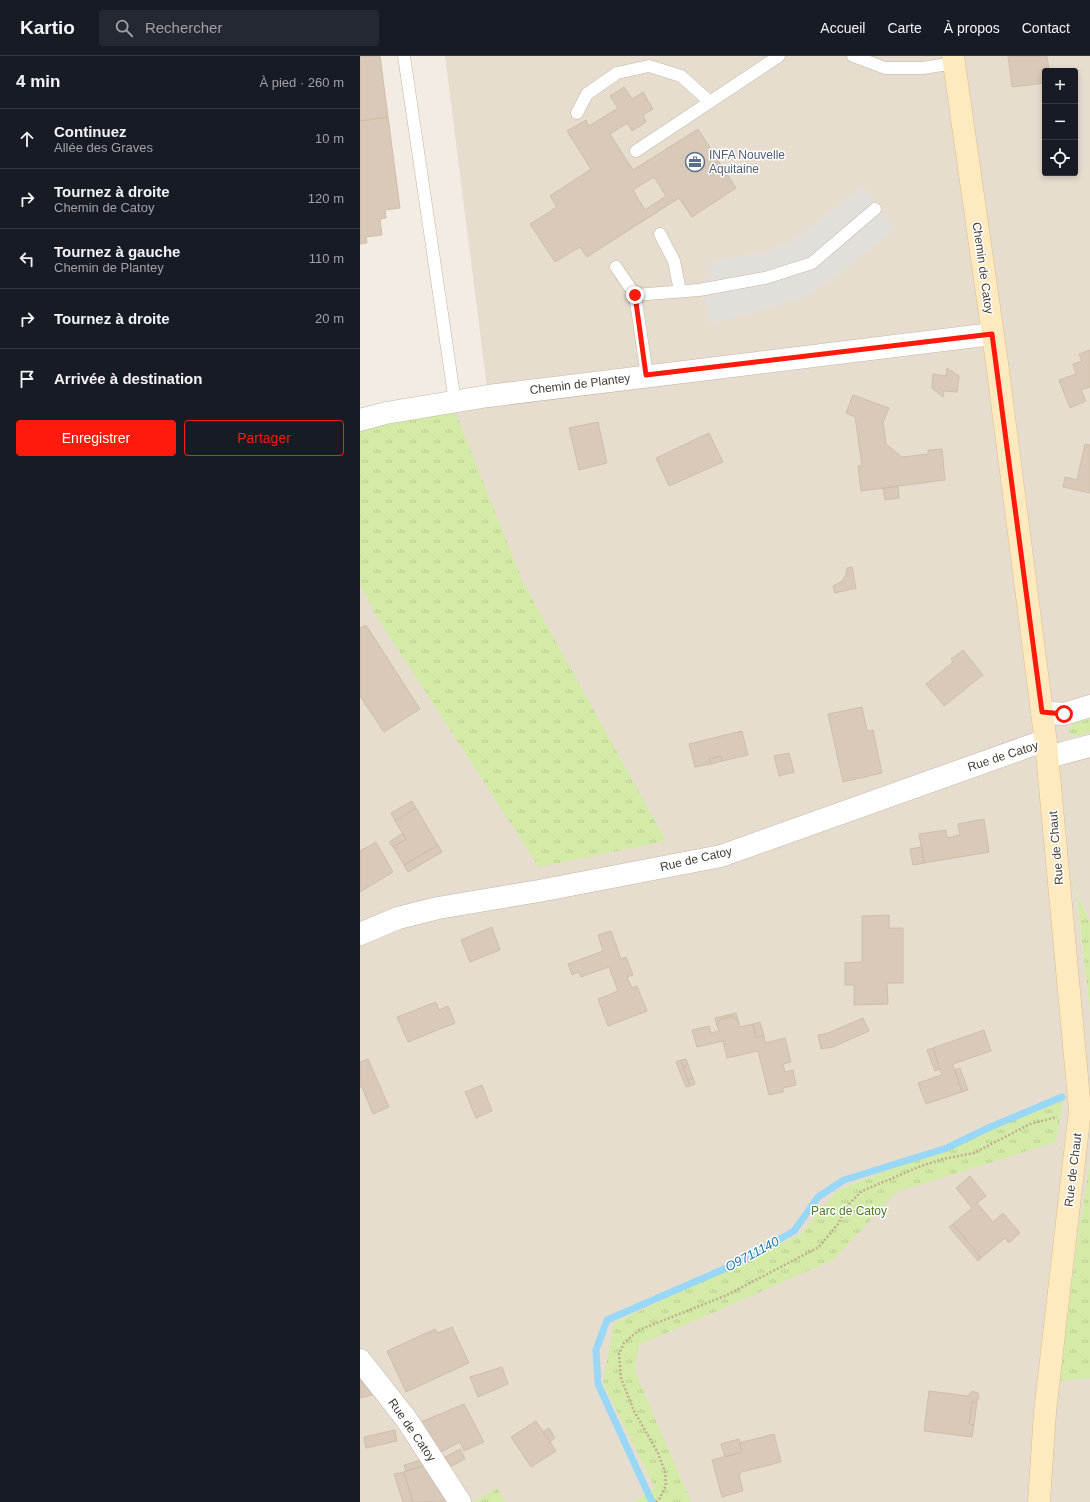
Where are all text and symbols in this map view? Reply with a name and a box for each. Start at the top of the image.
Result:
search box [99,10,379,46]
text: Kartio [20,17,75,38]
icon: search [113,17,135,39]
text: Rechercher [145,19,222,36]
text: Accueil [820,20,865,36]
text: Carte [887,20,922,36]
text: À propos [944,20,1000,36]
text: Contact [1022,20,1070,36]
map controls [1042,68,1078,176]
button: + [1042,68,1078,104]
text: 4 min [16,72,60,91]
text: À pied · 260 m [259,75,344,90]
button: − [1042,104,1078,140]
text: Continuez [54,123,127,140]
icon: ahead [16,128,38,150]
text: 10 m [315,131,344,146]
text: Allée des Graves [54,140,153,155]
button: locate [1042,140,1078,176]
place label: INFA Nouvelle Aquitaine [709,148,785,176]
office icon: INFA Nouvelle Aquitaine [684,151,706,173]
text: Tournez à droite [54,183,170,200]
icon: right [16,188,38,210]
text: 120 m [308,191,344,206]
text: Chemin de Catoy [54,200,154,215]
street label: Chemin de Catoy [970,221,996,315]
text: Tournez à gauche [54,243,180,260]
icon: left [16,248,38,270]
text: 110 m [309,251,344,266]
text: Chemin de Plantey [54,260,164,275]
route end [626,286,644,304]
icon: right [16,308,38,330]
text: Tournez à droite [54,310,170,327]
text: 20 m [315,311,344,326]
icon: arrive [16,368,38,390]
text: Arrivée à destination [54,370,202,387]
street label: Chemin de Plantey [529,371,631,397]
button: Enregistrer [16,420,176,456]
button: Partager [184,420,344,456]
route start [1055,705,1073,723]
street label: Rue de Catoy [966,738,1040,774]
street label: Rue de Chaut [1046,810,1066,886]
street label: Rue de Catoy [659,844,733,874]
street label: Rue de Chaut [1062,1132,1085,1208]
park label: Parc de Catoy [811,1204,887,1218]
water label: O9711140 [723,1233,782,1274]
street label: Rue de Catoy [385,1396,439,1464]

